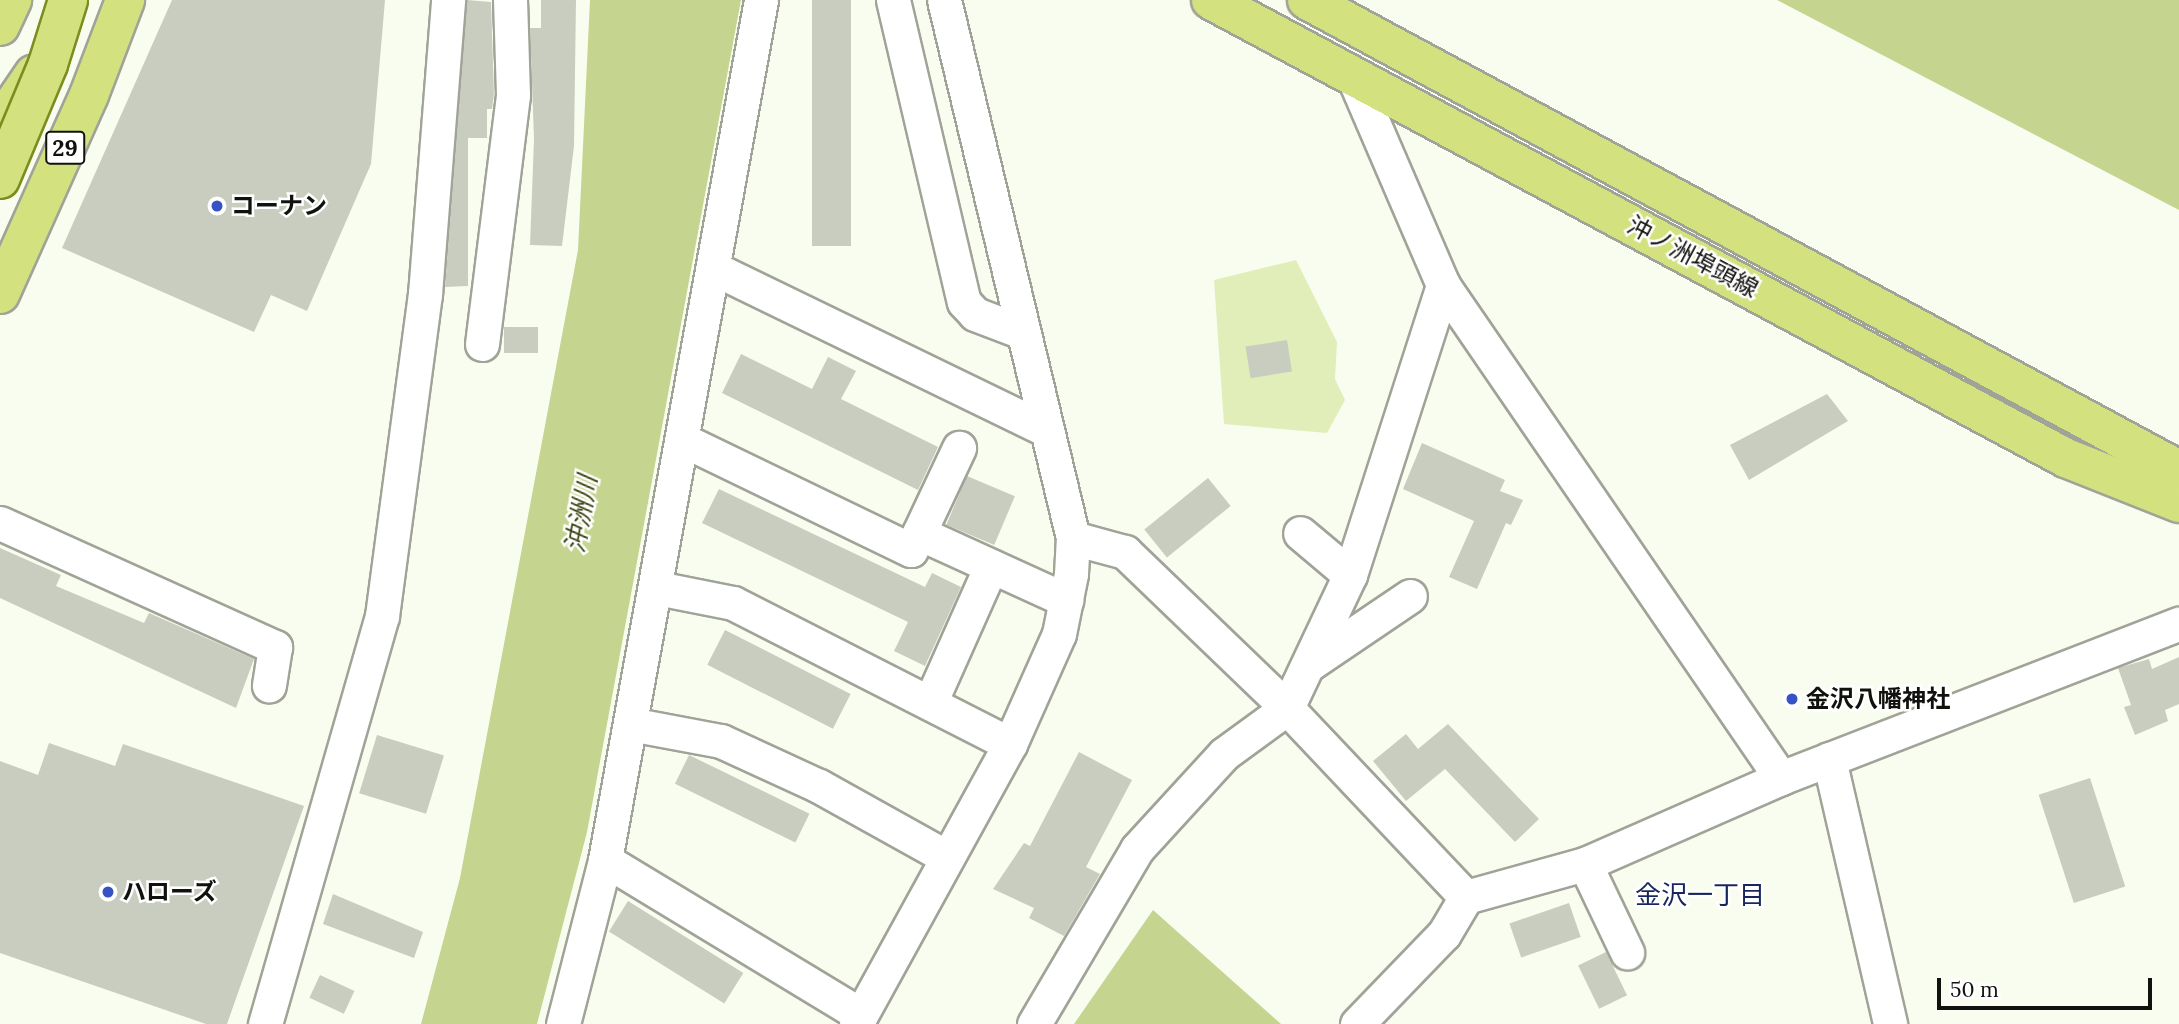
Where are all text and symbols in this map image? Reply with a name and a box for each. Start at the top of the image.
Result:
road number: 29 [44,128,86,168]
place label: コーナン [231,192,327,220]
marker: コーナン [209,198,225,214]
street label: 沖ノ洲埠頭線 [1623,210,1763,304]
water label: 沖洲川 [559,473,603,555]
place label: 金沢八幡神社 [1806,685,1950,713]
marker: 金沢八幡神社 [1784,691,1800,707]
place label: ハローズ [122,878,218,906]
district label: 金沢一丁目 [1635,879,1765,911]
marker: ハローズ [100,884,116,900]
scale bar [1941,964,2156,1008]
text: 50 m [1950,976,1999,1003]

